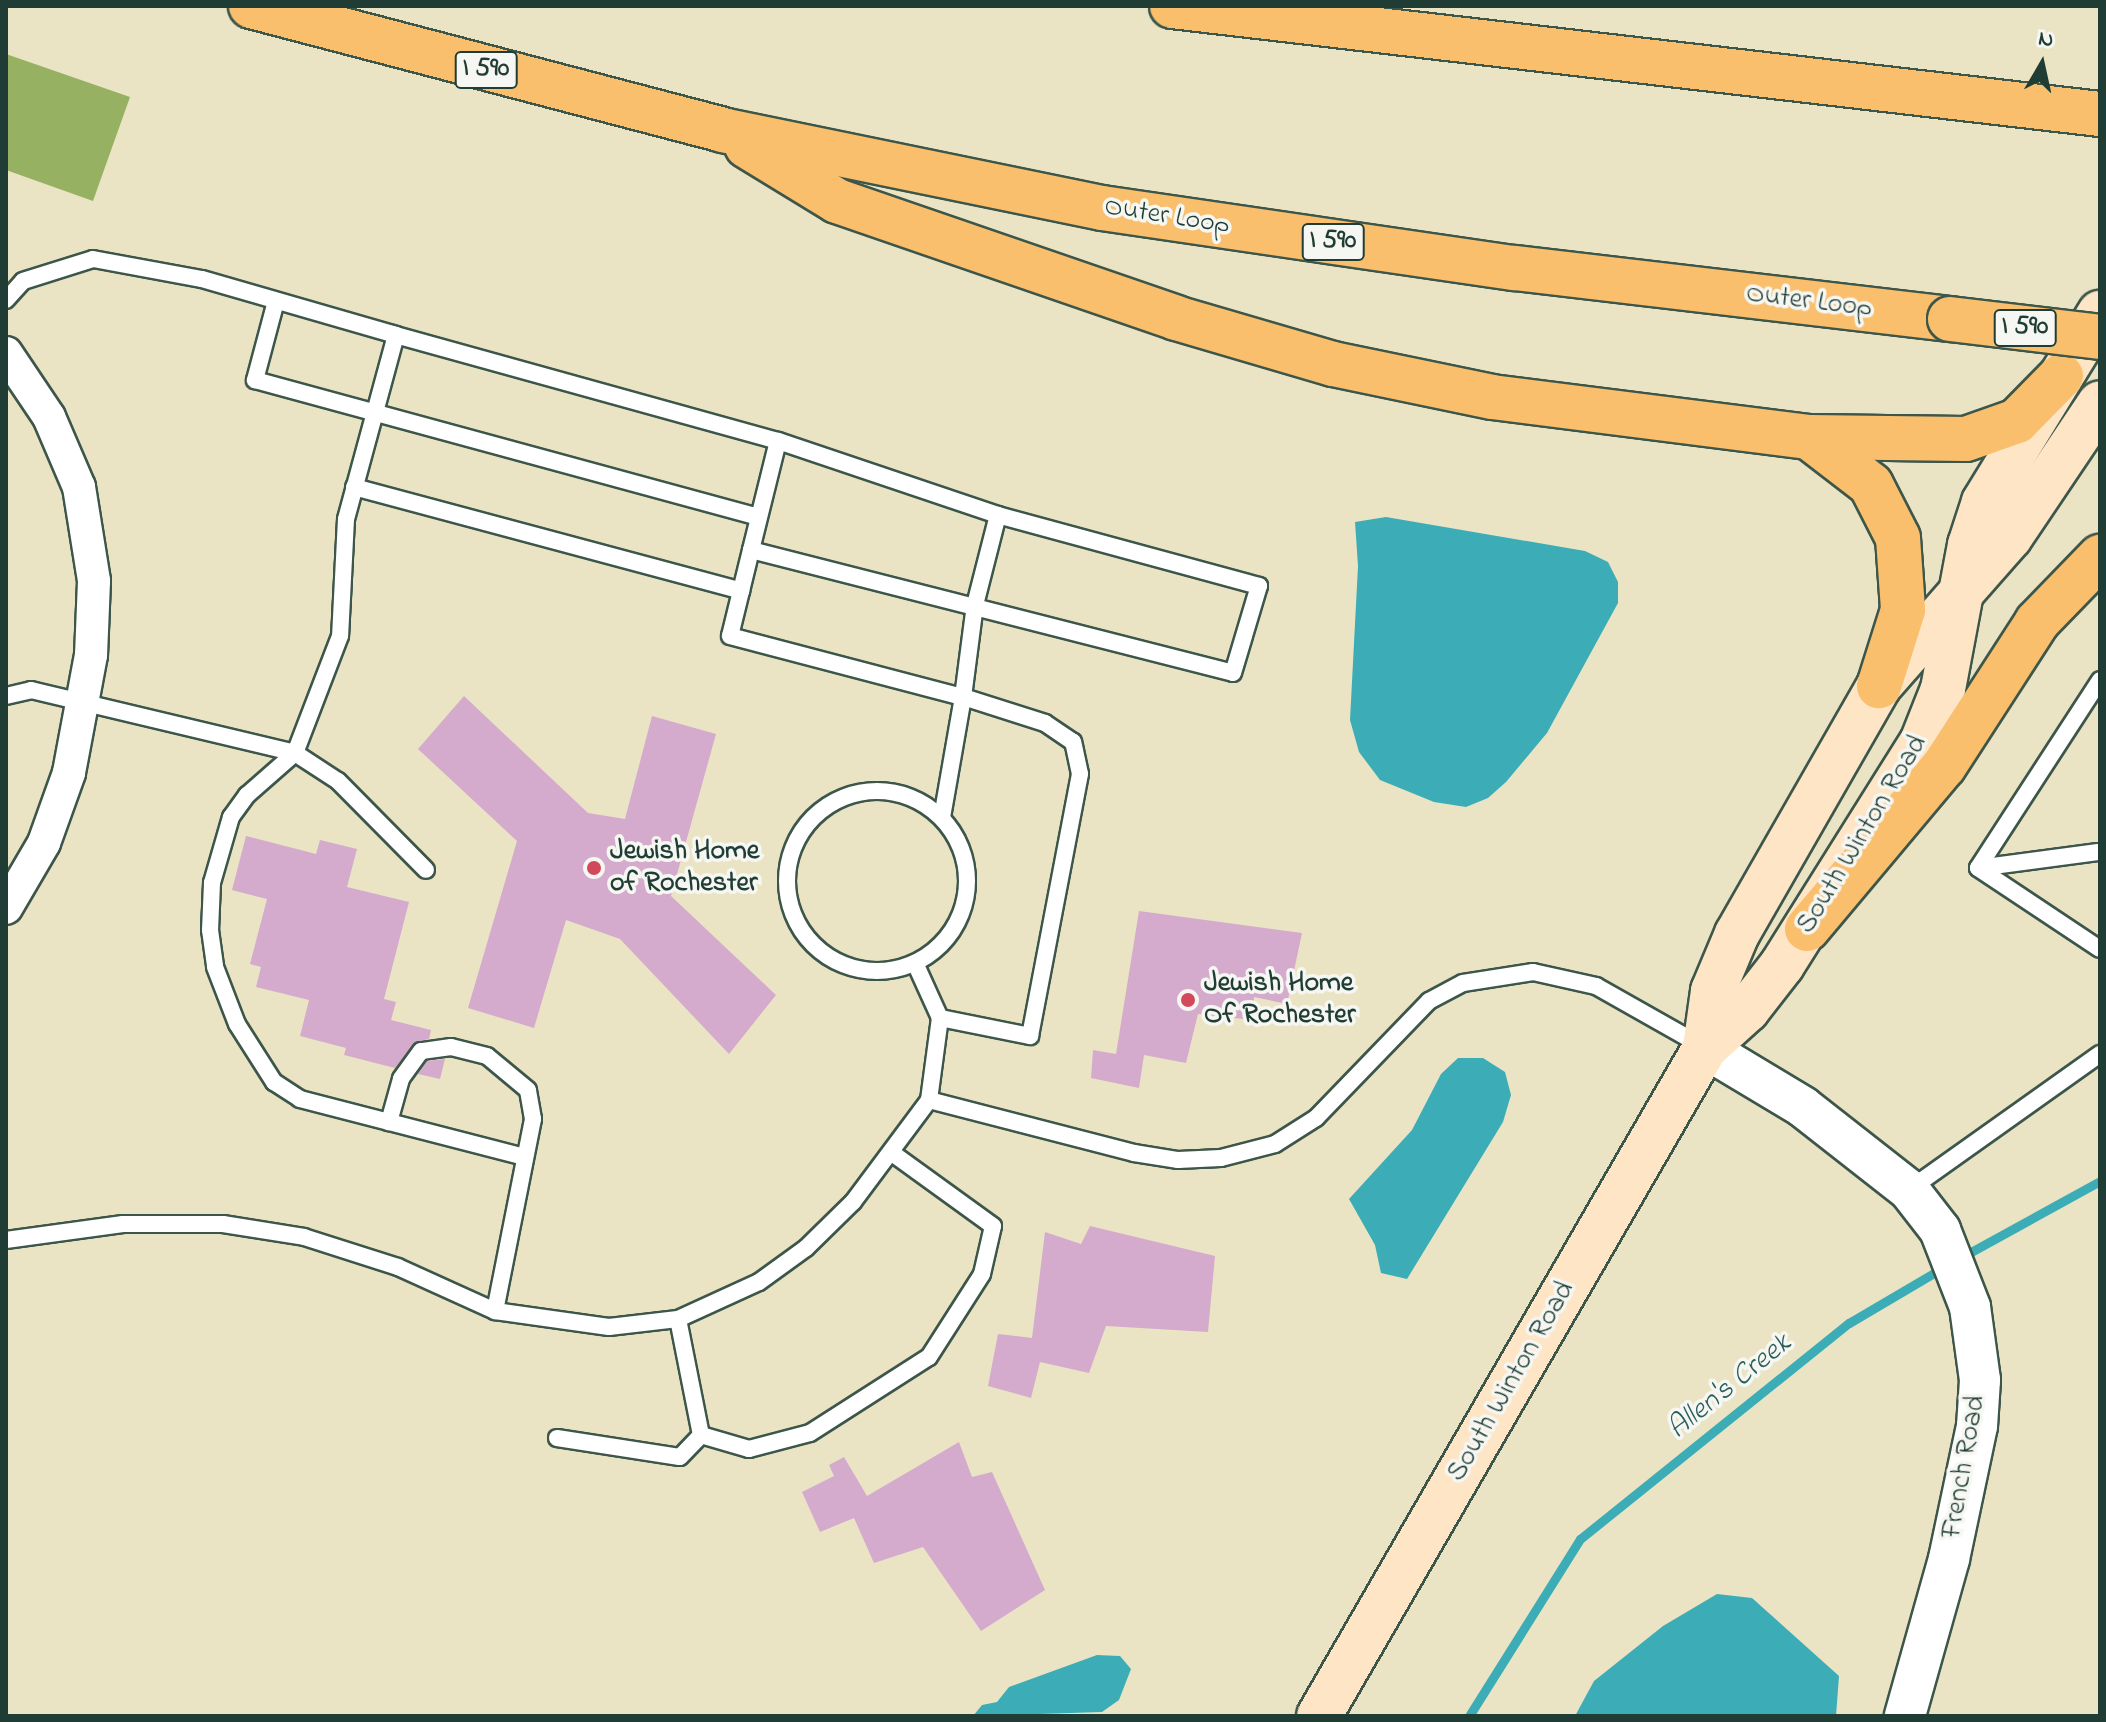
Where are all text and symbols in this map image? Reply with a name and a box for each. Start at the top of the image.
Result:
text: N [2036,23,2056,57]
north arrow [2002,24,2082,104]
road number: I 590 [454,48,518,92]
street label: Outer Loop [1102,190,1232,244]
road number: I 590 [1301,220,1365,264]
street label: Outer Loop [1744,278,1874,326]
road number: I 590 [1993,306,2057,350]
street label: South Winton Road [1790,730,1936,940]
place label: Jewish Home of Rochester [610,835,759,901]
marker: Jewish Home of Rochester [585,859,603,877]
place label: Jewish Home Of Rochester [1204,967,1356,1033]
marker: Jewish Home Of Rochester [1179,991,1197,1009]
street label: South Winton Road [1441,1276,1583,1488]
water label: Allen's Creek [1661,1326,1799,1448]
street label: French Road [1936,1393,1994,1541]

